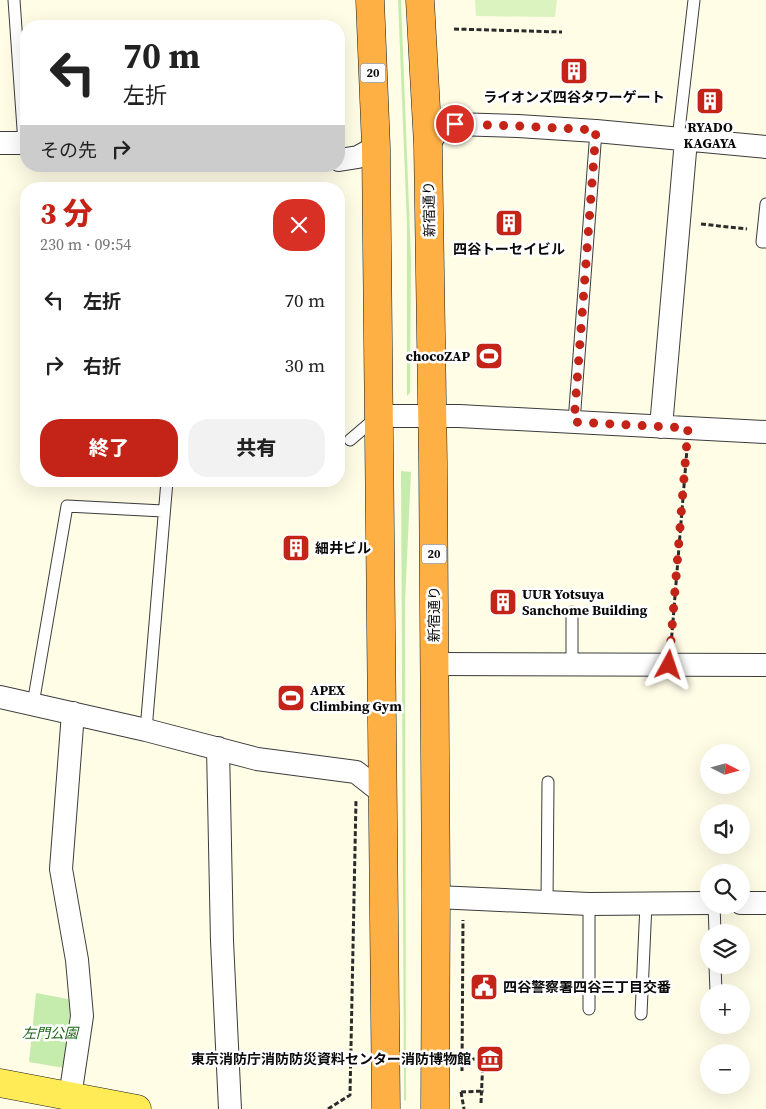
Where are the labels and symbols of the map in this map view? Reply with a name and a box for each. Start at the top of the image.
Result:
building icon: ライオンズ四谷タワーゲート [559,56,589,86]
road number: 20 [360,64,386,82]
building icon: RYADO KAGAYA [695,86,725,116]
place label: ライオンズ四谷タワーゲート [483,87,665,107]
pin [434,103,476,145]
place label: RYADO KAGAYA [683,117,737,153]
street label: 新宿通り [419,181,439,237]
building icon: 四谷トーセイビル [494,208,524,238]
place label: 四谷トーセイビル [453,239,565,259]
sports icon: chocoZAP [474,341,504,371]
place label: chocoZAP [406,346,470,366]
building icon: 細井ビル [281,533,311,563]
place label: 細井ビル [315,538,371,558]
road number: 20 [422,544,446,564]
place label: UUR Yotsuya Sanchome Building [522,584,648,620]
street label: 新宿通り [424,586,444,642]
building icon: UUR Yotsuya Sanchome Building [488,587,518,617]
position arrow [642,638,694,690]
place label: APEX Climbing Gym [310,680,402,716]
sports icon: APEX Climbing Gym [276,683,306,713]
north arrow [700,744,750,794]
public building icon: 四谷警察署四谷三丁目交番 [469,972,499,1002]
place label: 四谷警察署四谷三丁目交番 [503,977,671,997]
park label: 左門公園 [22,1023,80,1043]
museum icon: 東京消防庁消防防災資料センター消防博物館 [475,1044,505,1074]
place label: 東京消防庁消防防災資料センター消防博物館 [191,1049,471,1069]

